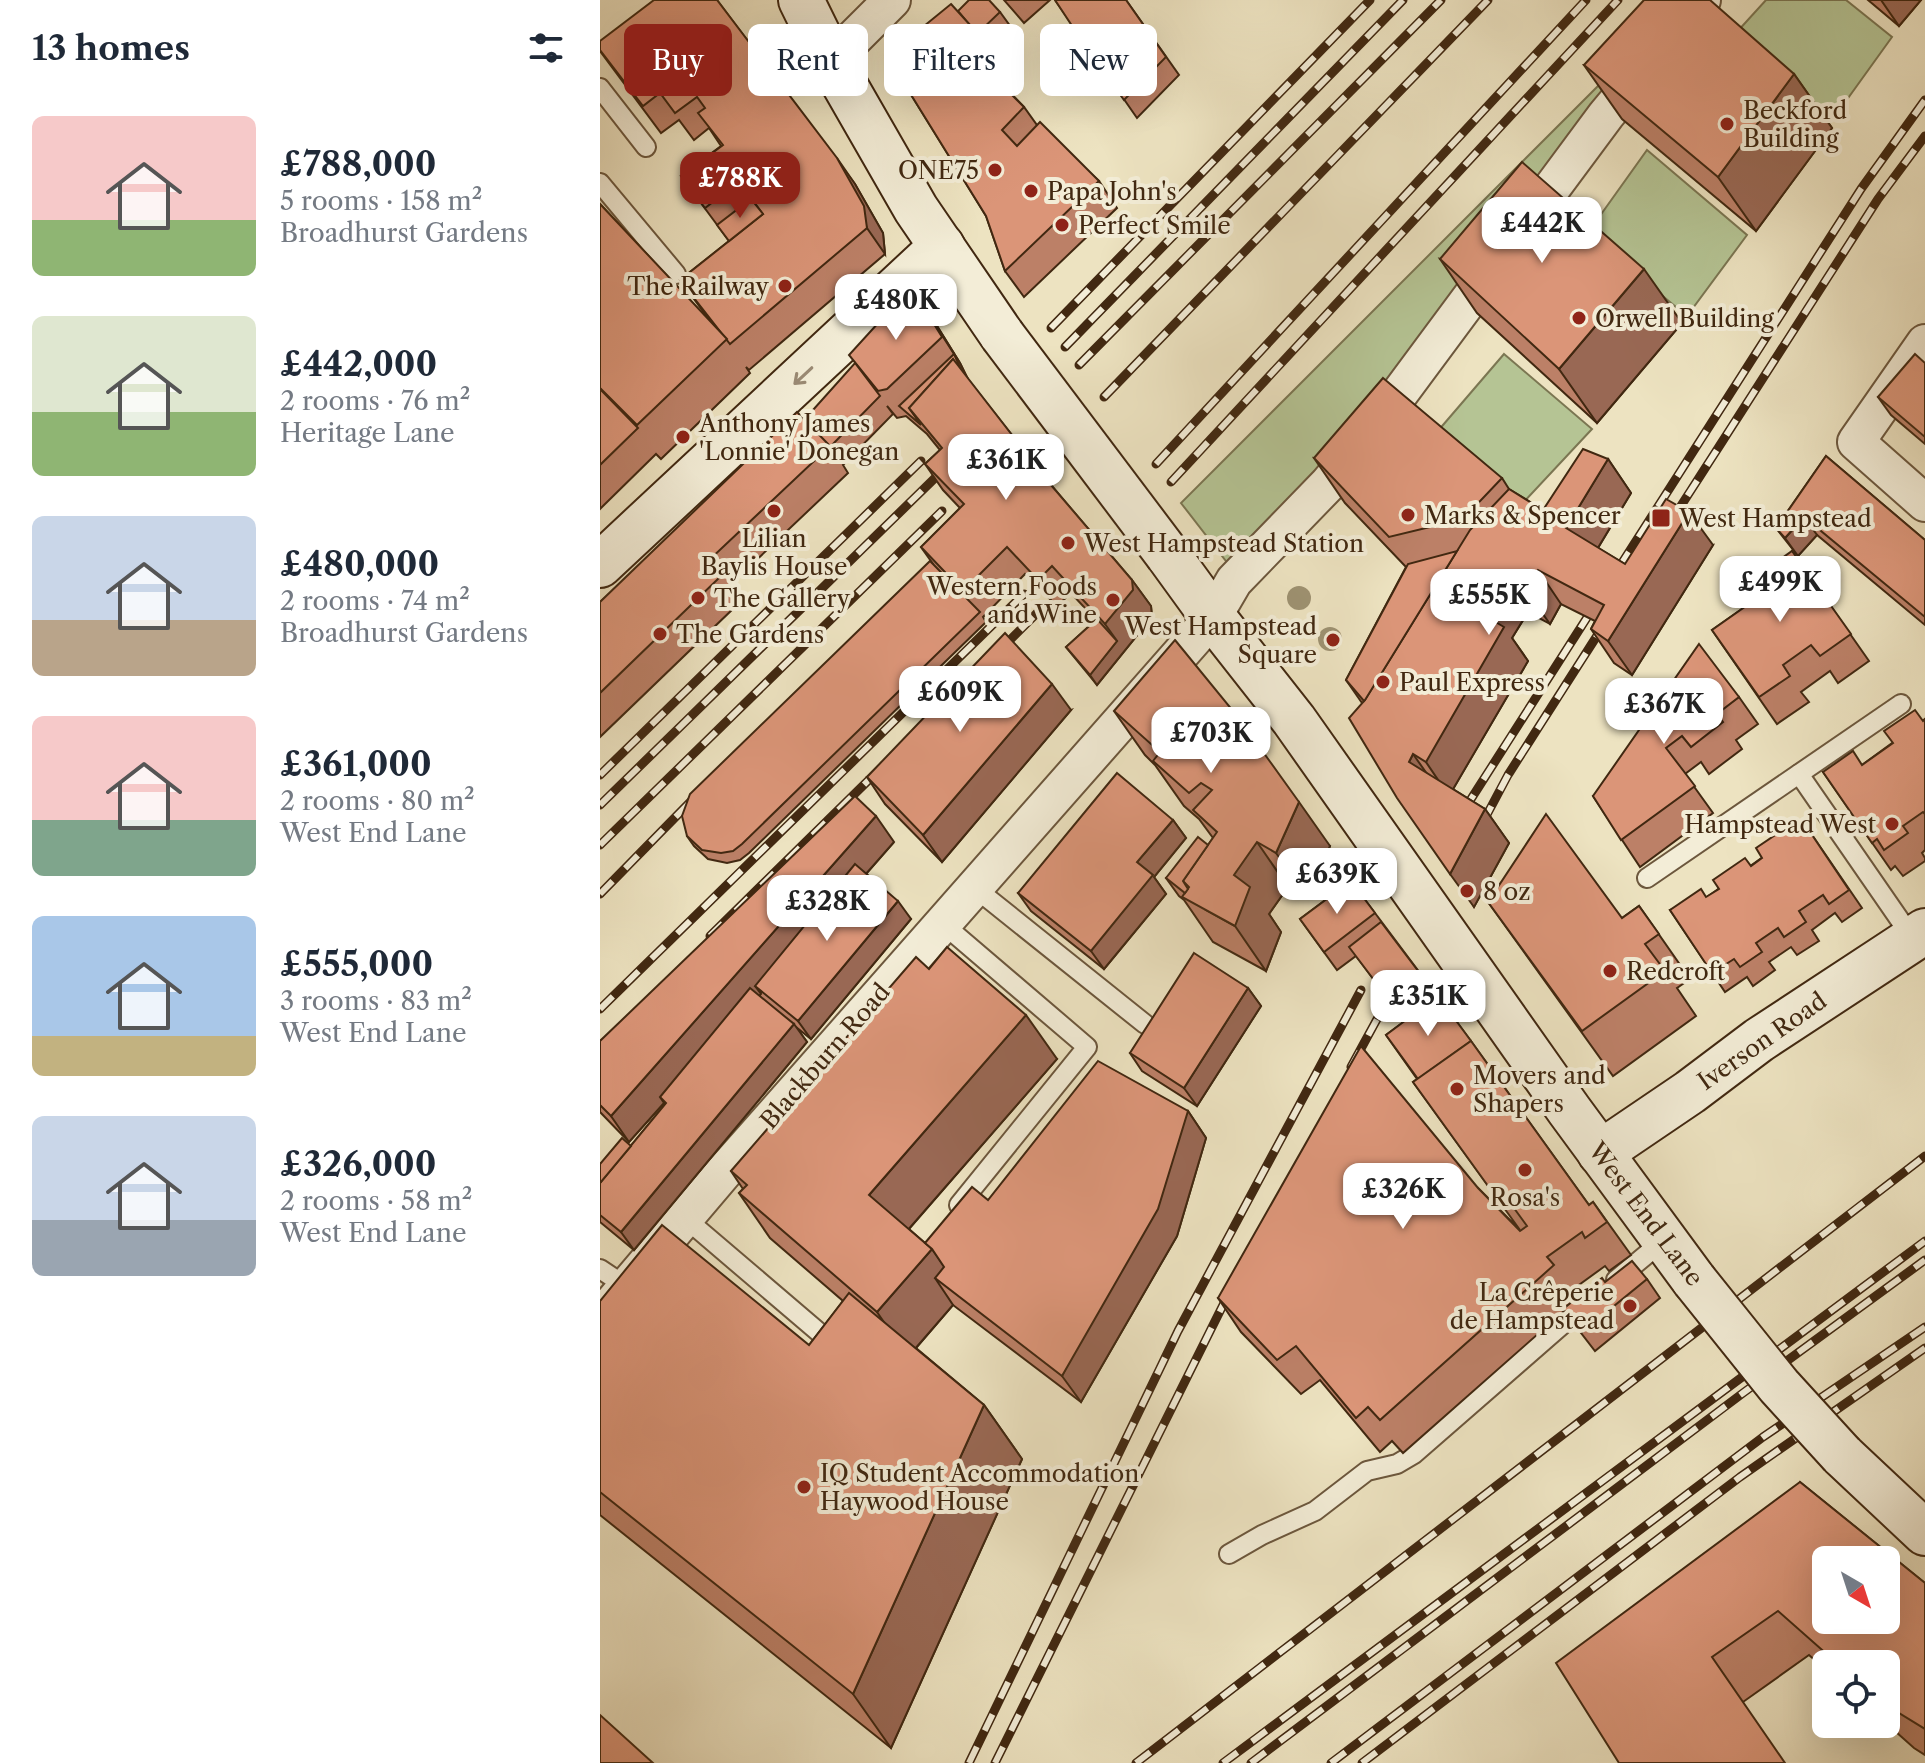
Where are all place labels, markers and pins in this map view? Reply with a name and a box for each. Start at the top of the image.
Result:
place label: Beckford Building [1743,96,1847,153]
marker: Beckford Building [1718,115,1736,133]
pin: £788K [684,152,796,220]
place label: ONE75 [898,156,979,185]
marker: ONE75 [986,161,1004,179]
place label: Papa John's [1047,177,1177,206]
marker: Papa John's [1022,182,1040,200]
pin: £442K [1486,197,1598,265]
place label: Perfect Smile [1078,211,1231,240]
marker: Perfect Smile [1053,216,1071,234]
place label: The Railway [627,272,770,301]
pin: £480K [840,274,952,342]
marker: The Railway [776,277,794,295]
place label: Orwell Building [1595,304,1774,333]
marker: Orwell Building [1570,309,1588,327]
place label: Anthony James 'Lonnie' Donegan [698,409,899,466]
marker: Anthony James 'Lonnie' Donegan [674,428,692,446]
pin: £361K [950,434,1062,502]
place label: Marks & Spencer [1424,501,1621,530]
marker: Lilian Baylis House [765,502,783,520]
place label: West Hampstead [1678,504,1872,533]
marker: Marks & Spencer [1399,506,1417,524]
marker: West Hampstead [1650,507,1672,529]
place label: Lilian Baylis House [701,524,847,581]
place label: West Hampstead Station [1083,529,1364,558]
marker: West Hampstead Station [1059,534,1077,552]
pin: £499K [1724,556,1836,624]
pin: £555K [1433,569,1545,637]
place label: Western Foods and Wine [925,572,1097,629]
place label: The Gallery [714,584,851,613]
marker: The Gallery [689,589,707,607]
marker: Western Foods and Wine [1104,591,1122,609]
place label: West Hampstead Square [1123,612,1317,669]
place label: The Gardens [676,620,824,649]
marker: The Gardens [651,625,669,643]
marker: West Hampstead Square [1324,631,1342,649]
pin: £609K [904,666,1016,734]
place label: Paul Express [1399,668,1545,697]
marker: Paul Express [1374,673,1392,691]
pin: £367K [1608,678,1720,746]
pin: £703K [1155,707,1267,775]
place label: Hampstead West [1684,810,1877,839]
marker: Hampstead West [1883,815,1901,833]
pin: £639K [1281,848,1393,916]
pin: £328K [771,875,883,943]
place label: 8 oz [1483,877,1531,906]
marker: 8 oz [1458,882,1476,900]
place label: Redcroft [1626,957,1726,986]
marker: Redcroft [1601,962,1619,980]
pin: £351K [1372,970,1484,1038]
place label: Movers and Shapers [1473,1061,1606,1118]
marker: Movers and Shapers [1448,1080,1466,1098]
marker: Rosa's [1516,1161,1534,1179]
pin: £326K [1347,1163,1459,1231]
place label: Rosa's [1490,1183,1560,1212]
place label: La Crêperie de Hampstead [1450,1278,1614,1335]
marker: La Crêperie de Hampstead [1621,1297,1639,1315]
place label: IQ Student Accommodation Haywood House [820,1459,1139,1516]
marker: IQ Student Accommodation Haywood House [795,1478,813,1496]

